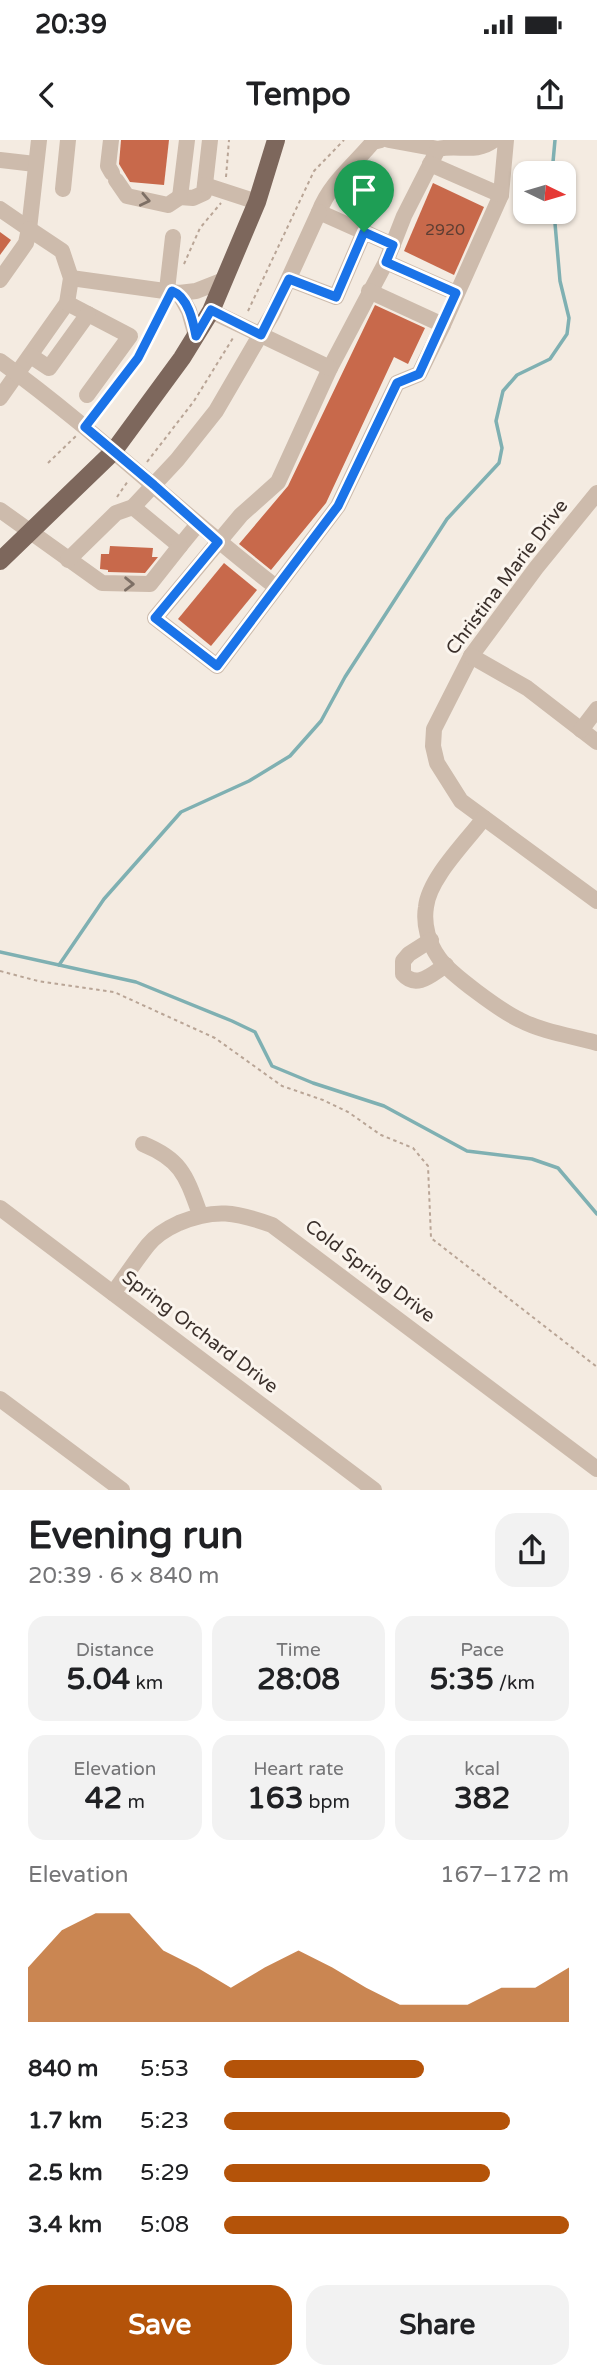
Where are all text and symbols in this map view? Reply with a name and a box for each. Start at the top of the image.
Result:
text: 20:39 [35,9,107,40]
icon: back [28,76,66,114]
text: Tempo [246,76,351,114]
icon: share [531,76,569,114]
pin [334,160,394,232]
north arrow [513,161,576,224]
map controls [513,161,576,224]
icon: arrive [345,171,383,209]
one-way arrow [139,192,151,206]
house number: 2920 [425,220,465,240]
street label: Christina Marie Drive [441,495,573,659]
one-way arrow [124,576,134,592]
street label: Cold Spring Drive [301,1215,439,1327]
street label: Spring Orchard Drive [118,1266,282,1398]
text: Evening run [28,1513,243,1559]
button: share [495,1513,569,1587]
text: 20:39 · 6 × 840 m [28,1562,219,1590]
text: Distance [76,1639,154,1661]
text: Time [276,1639,321,1661]
text: Pace [460,1639,504,1661]
text: 5.04 [66,1661,130,1698]
text: 28:08 [257,1661,340,1698]
text: 5:35 [429,1661,494,1698]
text: km [130,1672,163,1694]
text: /km [494,1672,535,1694]
text: Elevation [73,1758,156,1780]
text: Heart rate [253,1758,344,1780]
text: kcal [464,1758,500,1780]
text: 42 [85,1780,122,1817]
text: 163 [247,1780,304,1817]
text: 382 [454,1780,510,1817]
text: m [122,1791,145,1813]
text: bpm [304,1791,350,1813]
text: Elevation [28,1861,129,1889]
text: 167–172 m [440,1861,569,1889]
text: 840 m [28,2055,98,2083]
text: 5:53 [140,2055,189,2083]
text: 1.7 km [28,2107,102,2135]
text: 5:23 [140,2107,189,2135]
text: 2.5 km [28,2159,103,2187]
text: 5:29 [140,2159,189,2187]
text: 3.4 km [28,2211,102,2239]
text: 5:08 [140,2211,189,2239]
button: Save [28,2285,292,2365]
button: Share [306,2285,569,2365]

